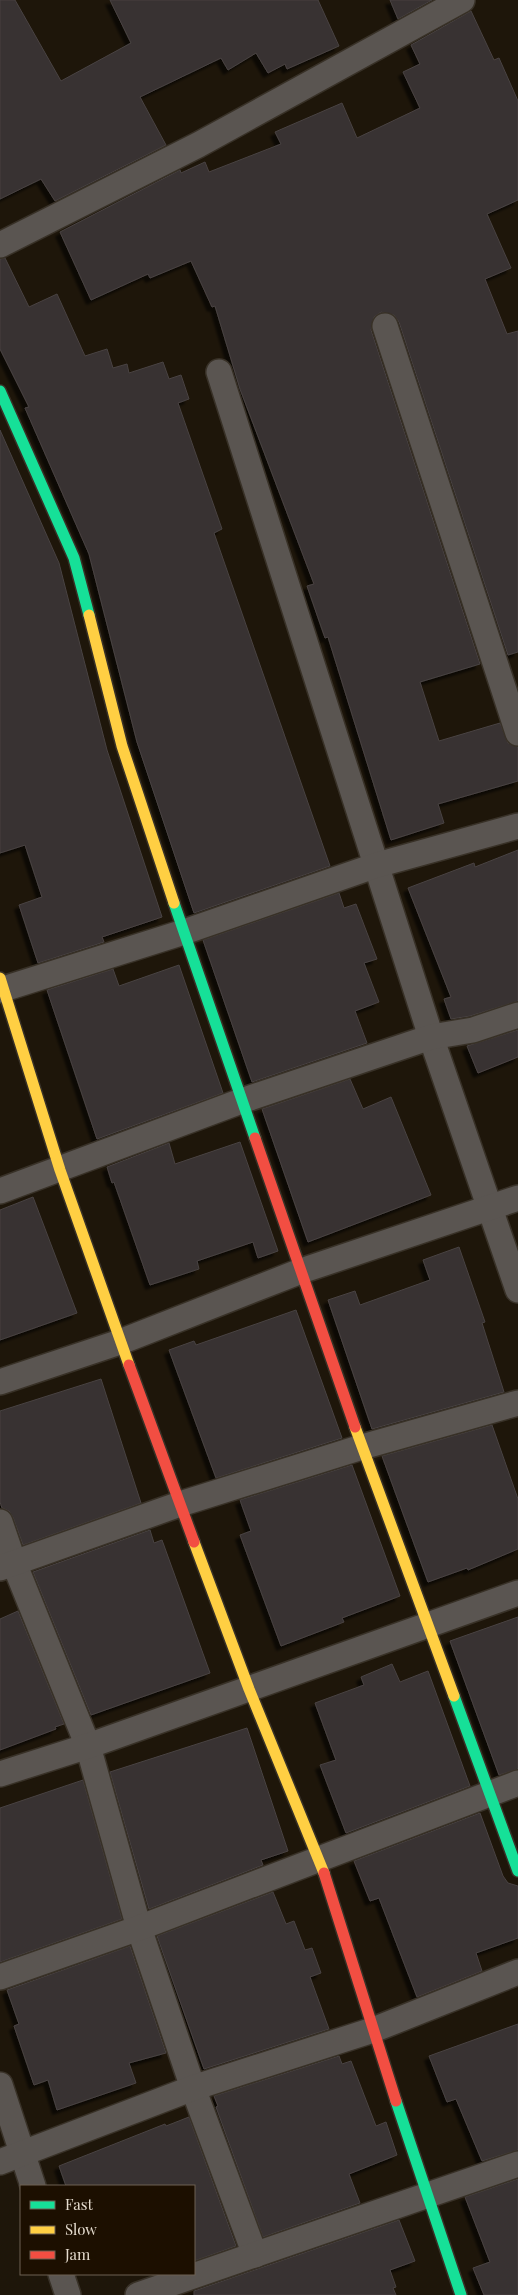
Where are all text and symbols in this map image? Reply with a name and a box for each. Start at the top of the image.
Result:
legend [20,2185,195,2275]
text: Fast [65,2194,94,2214]
text: Slow [65,2219,97,2239]
text: Jam [64,2244,91,2264]

